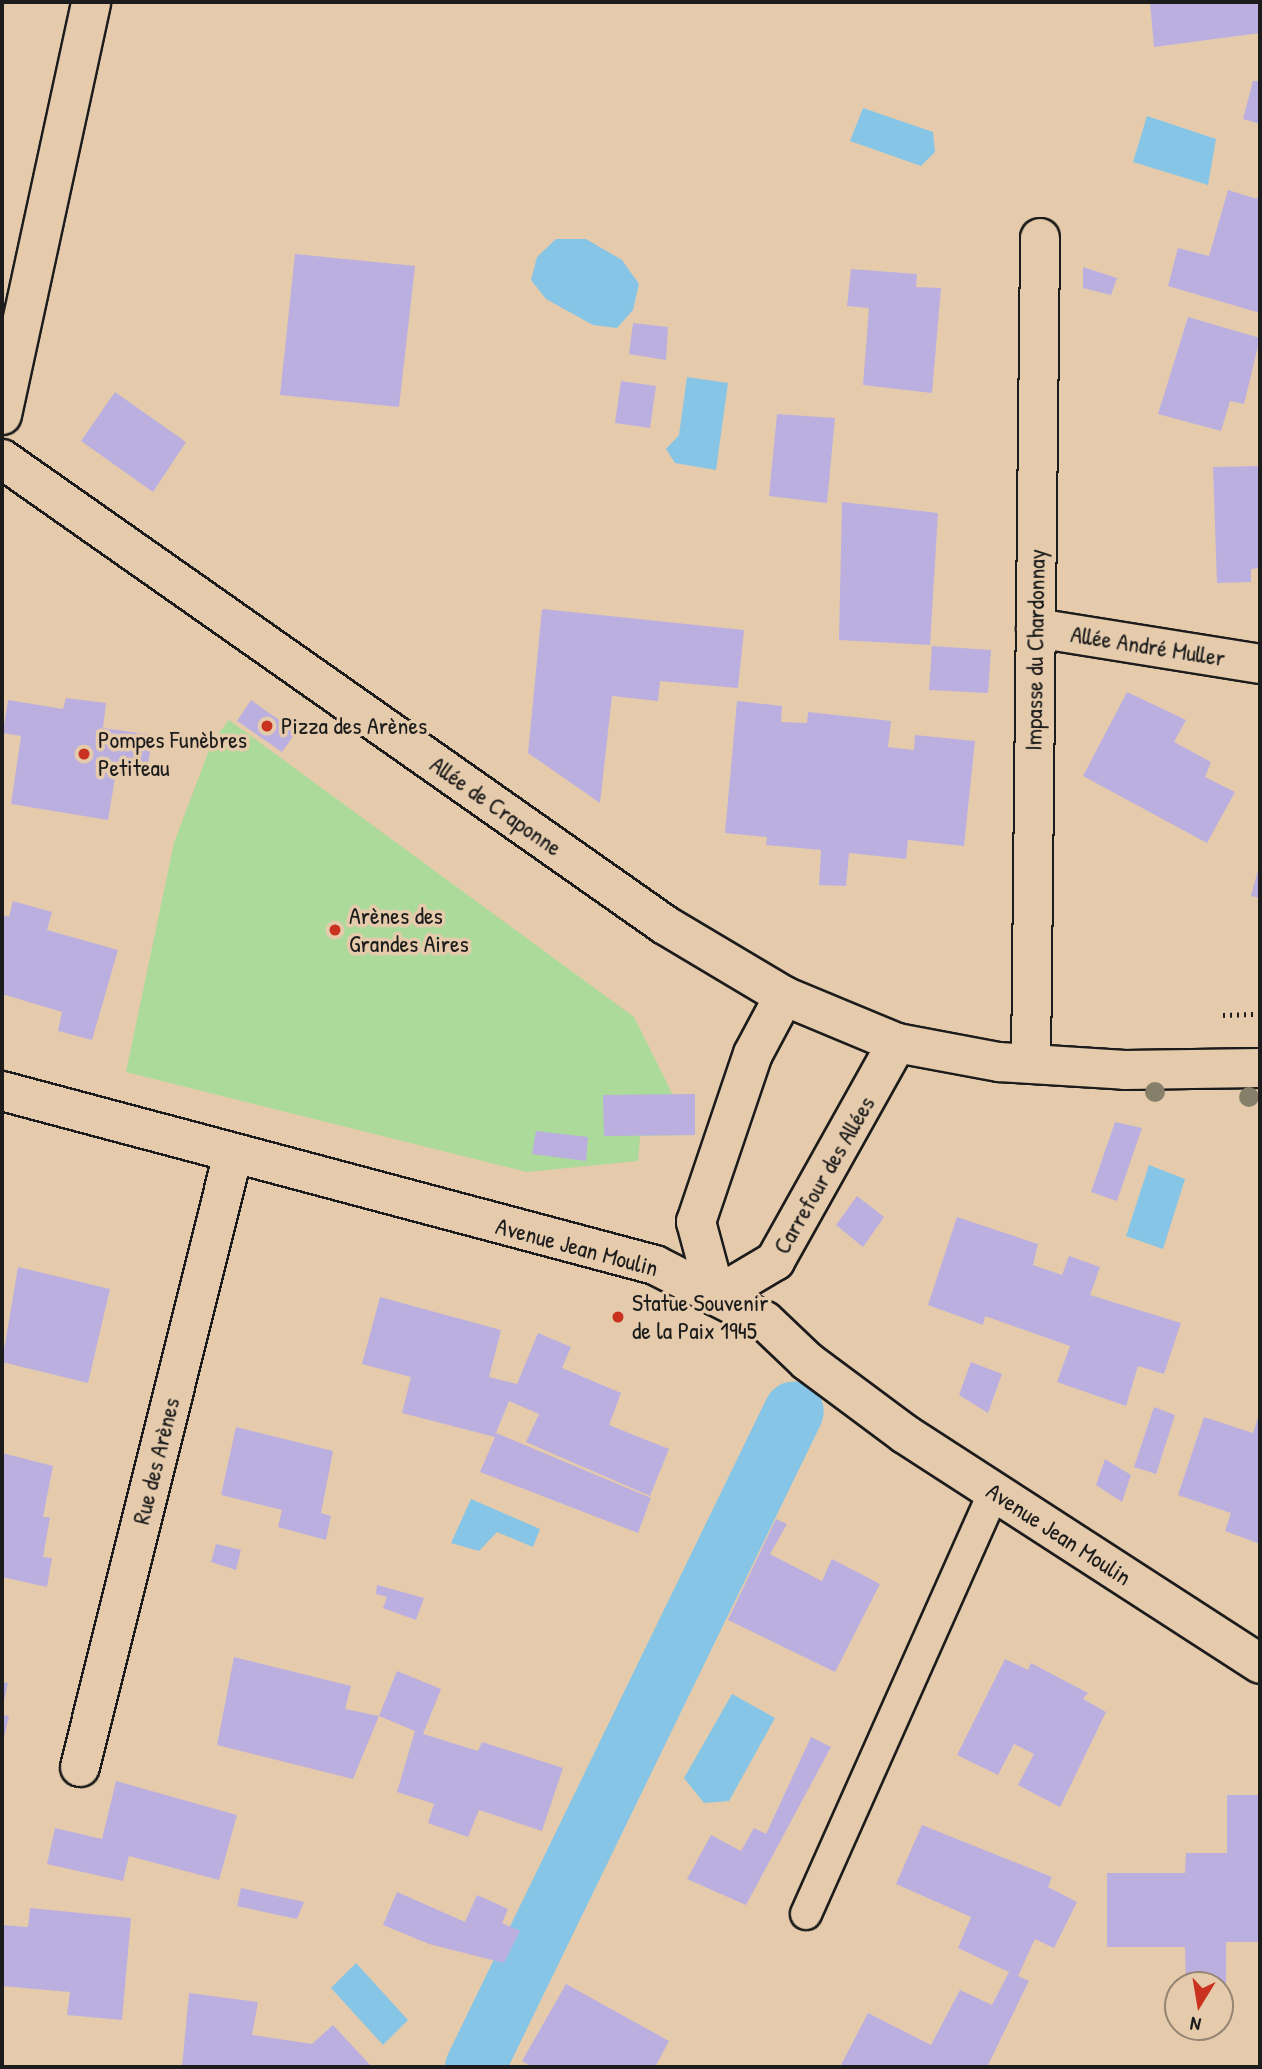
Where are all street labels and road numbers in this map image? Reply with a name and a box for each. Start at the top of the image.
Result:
street label: Impasse du Chardonnay [1019,549,1051,751]
street label: Allée André Muller [1069,620,1227,672]
street label: Allée de Craponne [425,750,567,862]
street label: Carrefour des Allées [767,1091,881,1259]
street label: Avenue Jean Moulin [493,1212,661,1282]
street label: Rue des Arènes [126,1395,186,1527]
street label: Avenue Jean Moulin [981,1477,1137,1591]

